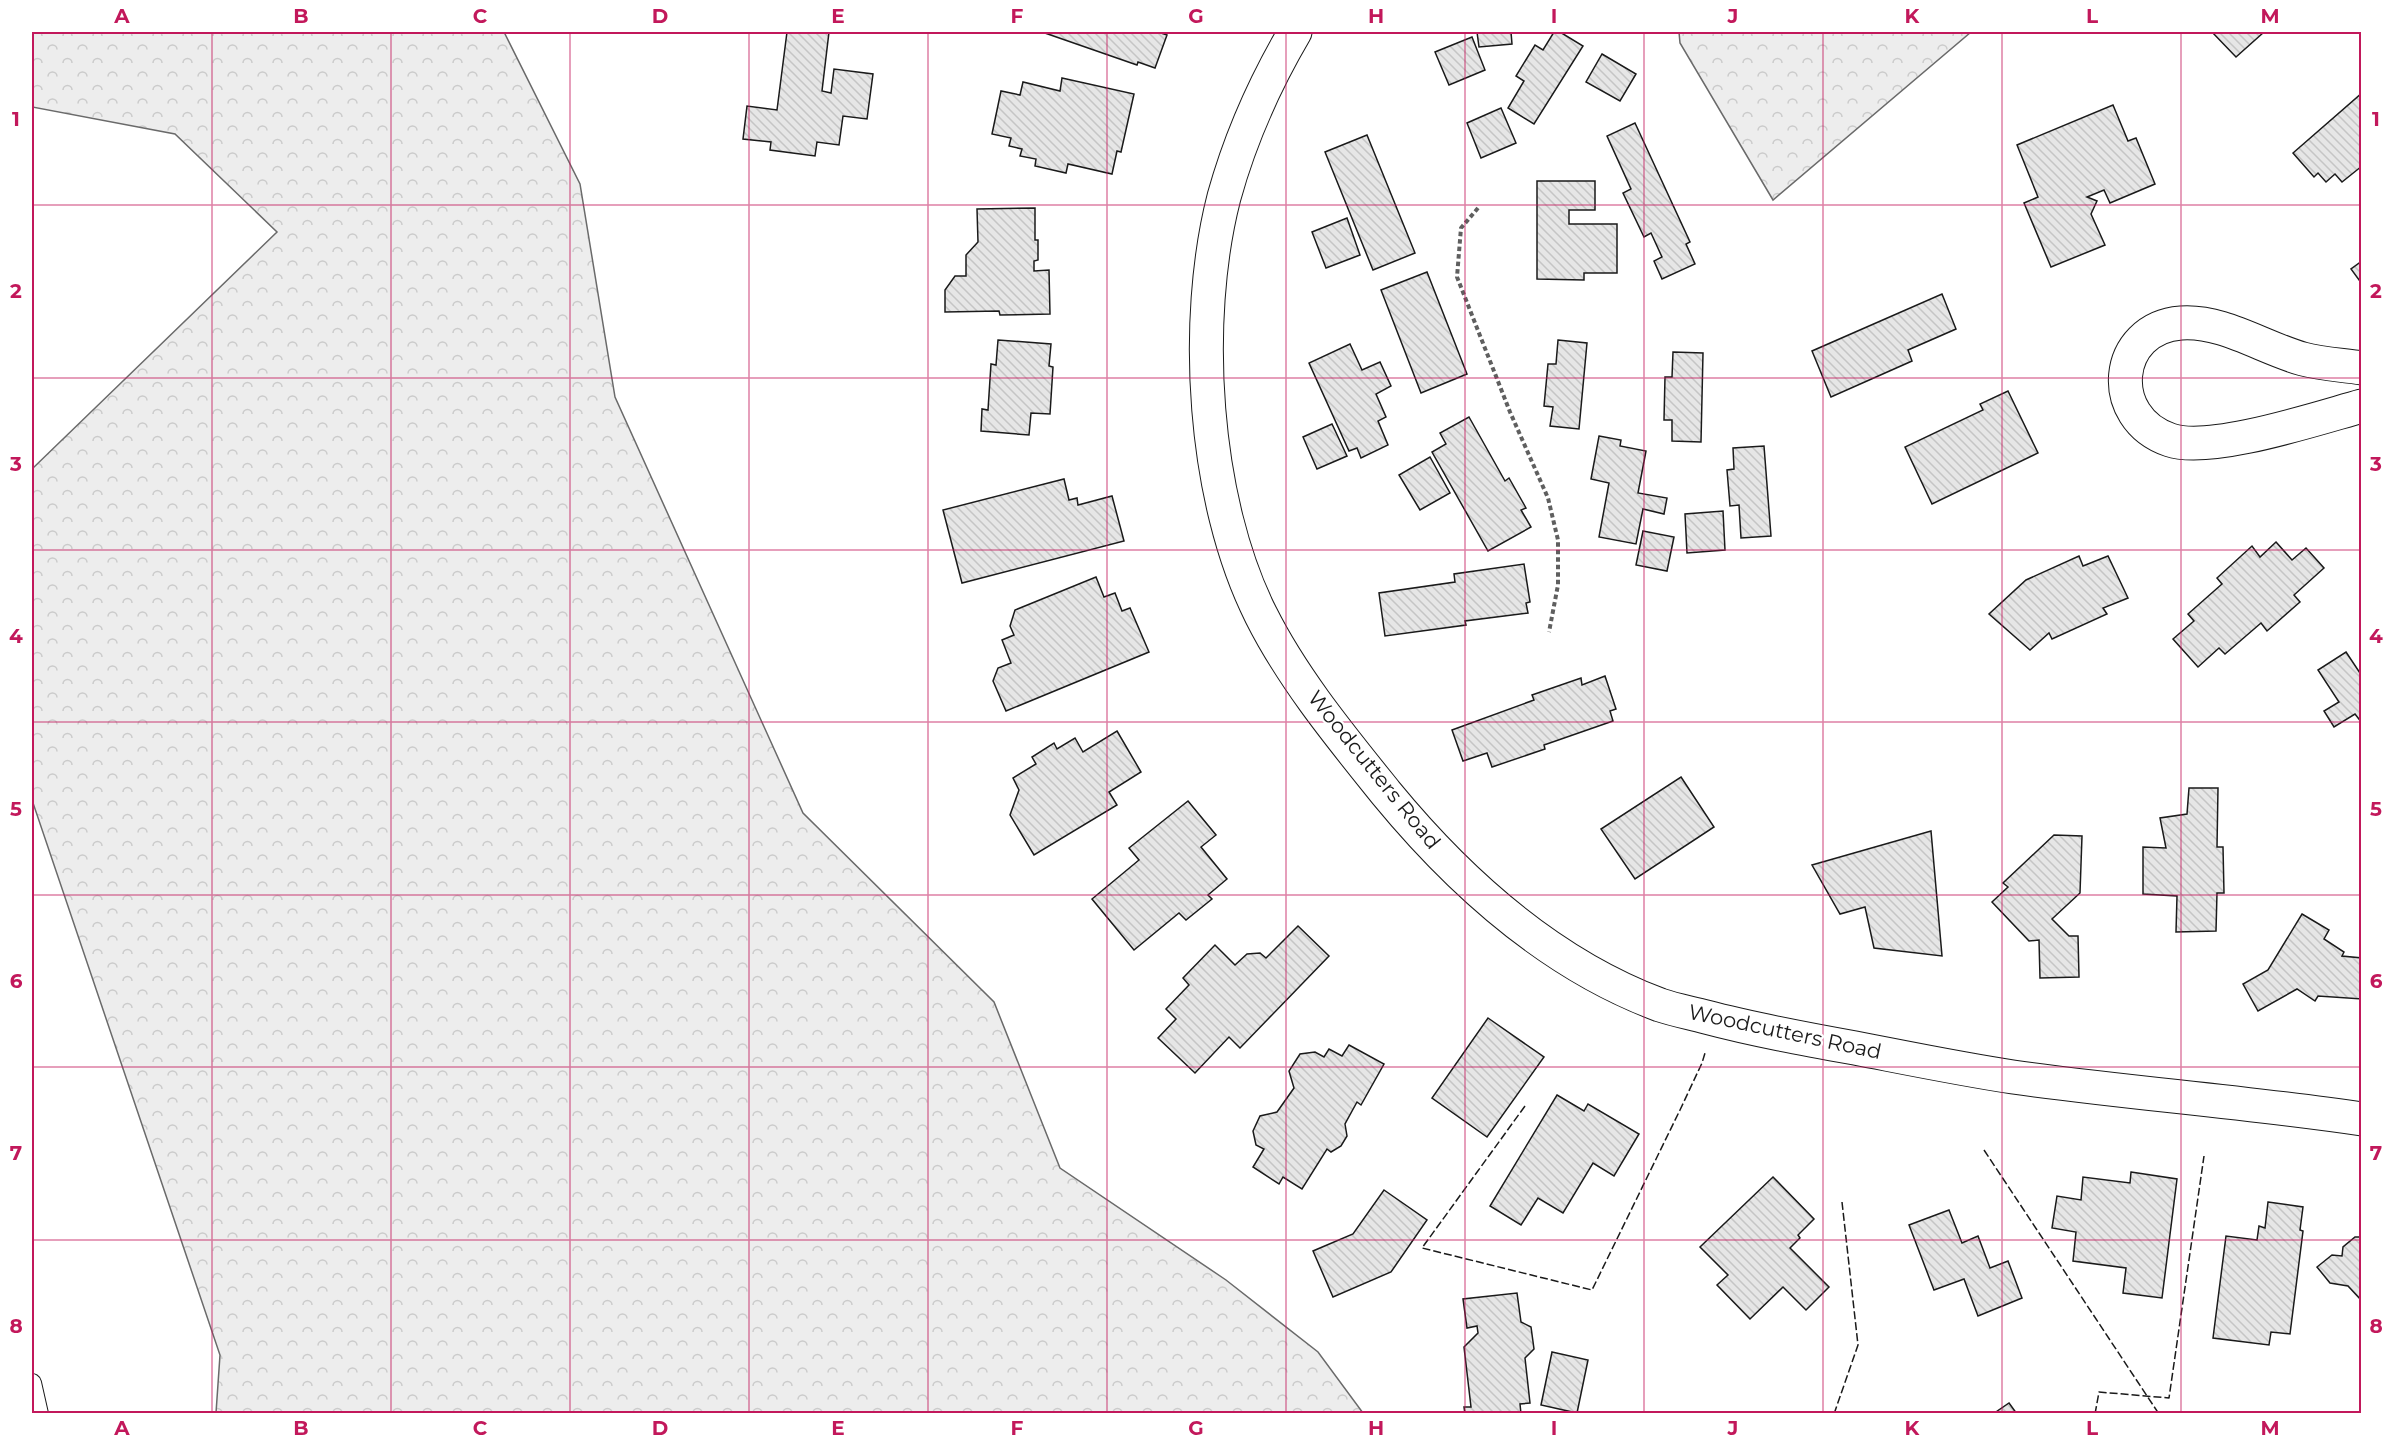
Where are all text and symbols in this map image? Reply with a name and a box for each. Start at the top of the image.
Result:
text: A [113,4,130,28]
text: B [293,4,309,28]
text: C [473,4,488,28]
text: D [652,4,668,28]
text: E [831,4,845,28]
text: F [1011,4,1024,28]
text: G [1188,4,1204,28]
text: H [1368,4,1384,28]
text: I [1551,4,1557,28]
text: J [1727,4,1738,28]
text: K [1905,4,1921,28]
text: L [2086,4,2098,28]
text: M [2260,4,2280,28]
text: 1 [12,107,20,131]
text: 1 [2372,107,2380,131]
text: 2 [10,279,22,303]
text: 2 [2370,279,2382,303]
text: 3 [9,452,22,476]
text: 3 [2369,452,2382,476]
text: 4 [9,624,23,648]
text: 4 [2369,624,2383,648]
street label: Woodcutters Road [1303,685,1446,854]
text: 5 [10,797,22,821]
text: 5 [2370,797,2382,821]
text: 6 [10,969,23,993]
text: 6 [2370,969,2383,993]
street label: Woodcutters Road [1686,999,1884,1064]
text: 7 [10,1141,22,1165]
text: 7 [2370,1141,2382,1165]
text: 8 [9,1314,23,1338]
text: 8 [2369,1314,2383,1338]
text: A [113,1416,130,1440]
text: B [293,1416,309,1440]
text: C [473,1416,488,1440]
text: D [652,1416,668,1440]
text: E [831,1416,845,1440]
text: F [1011,1416,1024,1440]
text: G [1188,1416,1204,1440]
text: H [1368,1416,1384,1440]
text: I [1551,1416,1557,1440]
text: J [1727,1416,1738,1440]
text: K [1905,1416,1921,1440]
text: L [2086,1416,2098,1440]
text: M [2260,1416,2280,1440]

